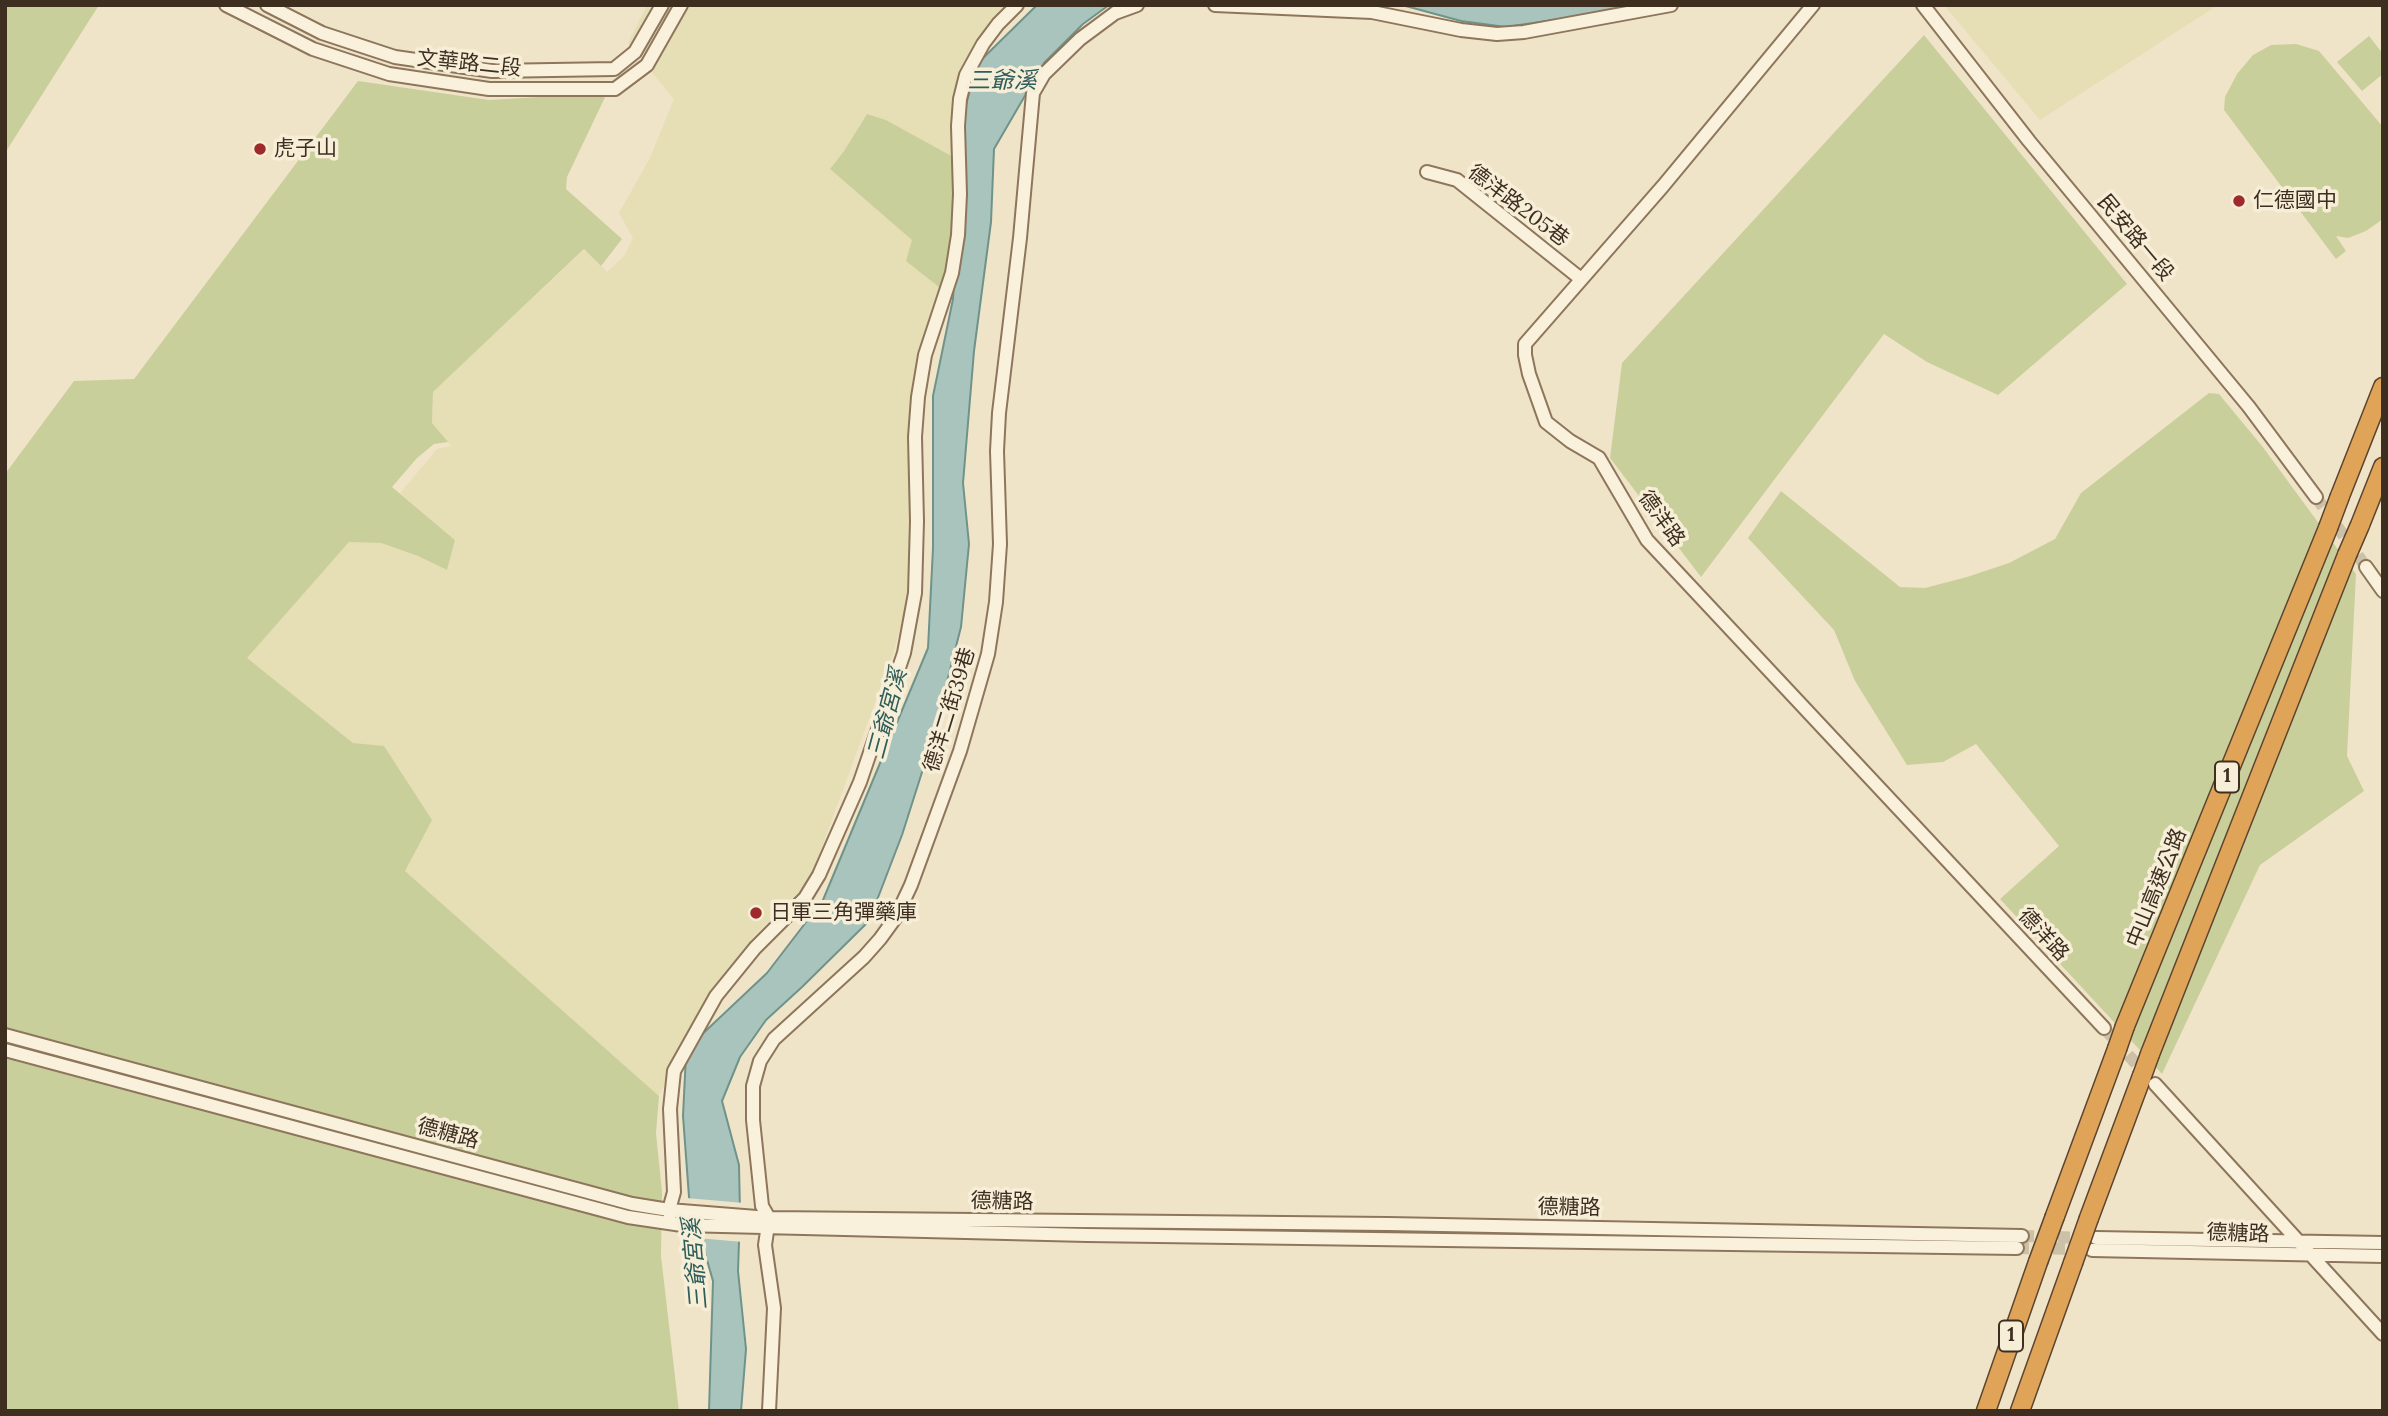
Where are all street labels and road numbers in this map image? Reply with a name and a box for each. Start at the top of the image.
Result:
street label: 文華路二段 [415,46,523,82]
street label: 德洋路205巷 [1463,160,1573,252]
street label: 民安路一段 [2092,190,2178,286]
street label: 德洋路 [1632,486,1690,552]
street label: 德洋二街39巷 [919,645,981,775]
road number: 1 [2215,762,2239,792]
street label: 中山高速公路 [2122,825,2192,951]
street label: 德洋路 [2012,903,2074,967]
street label: 德糖路 [414,1114,482,1154]
street label: 德糖路 [970,1189,1034,1215]
street label: 德糖路 [1537,1195,1601,1221]
street label: 德糖路 [2206,1220,2270,1248]
road number: 1 [1999,1320,2023,1352]

